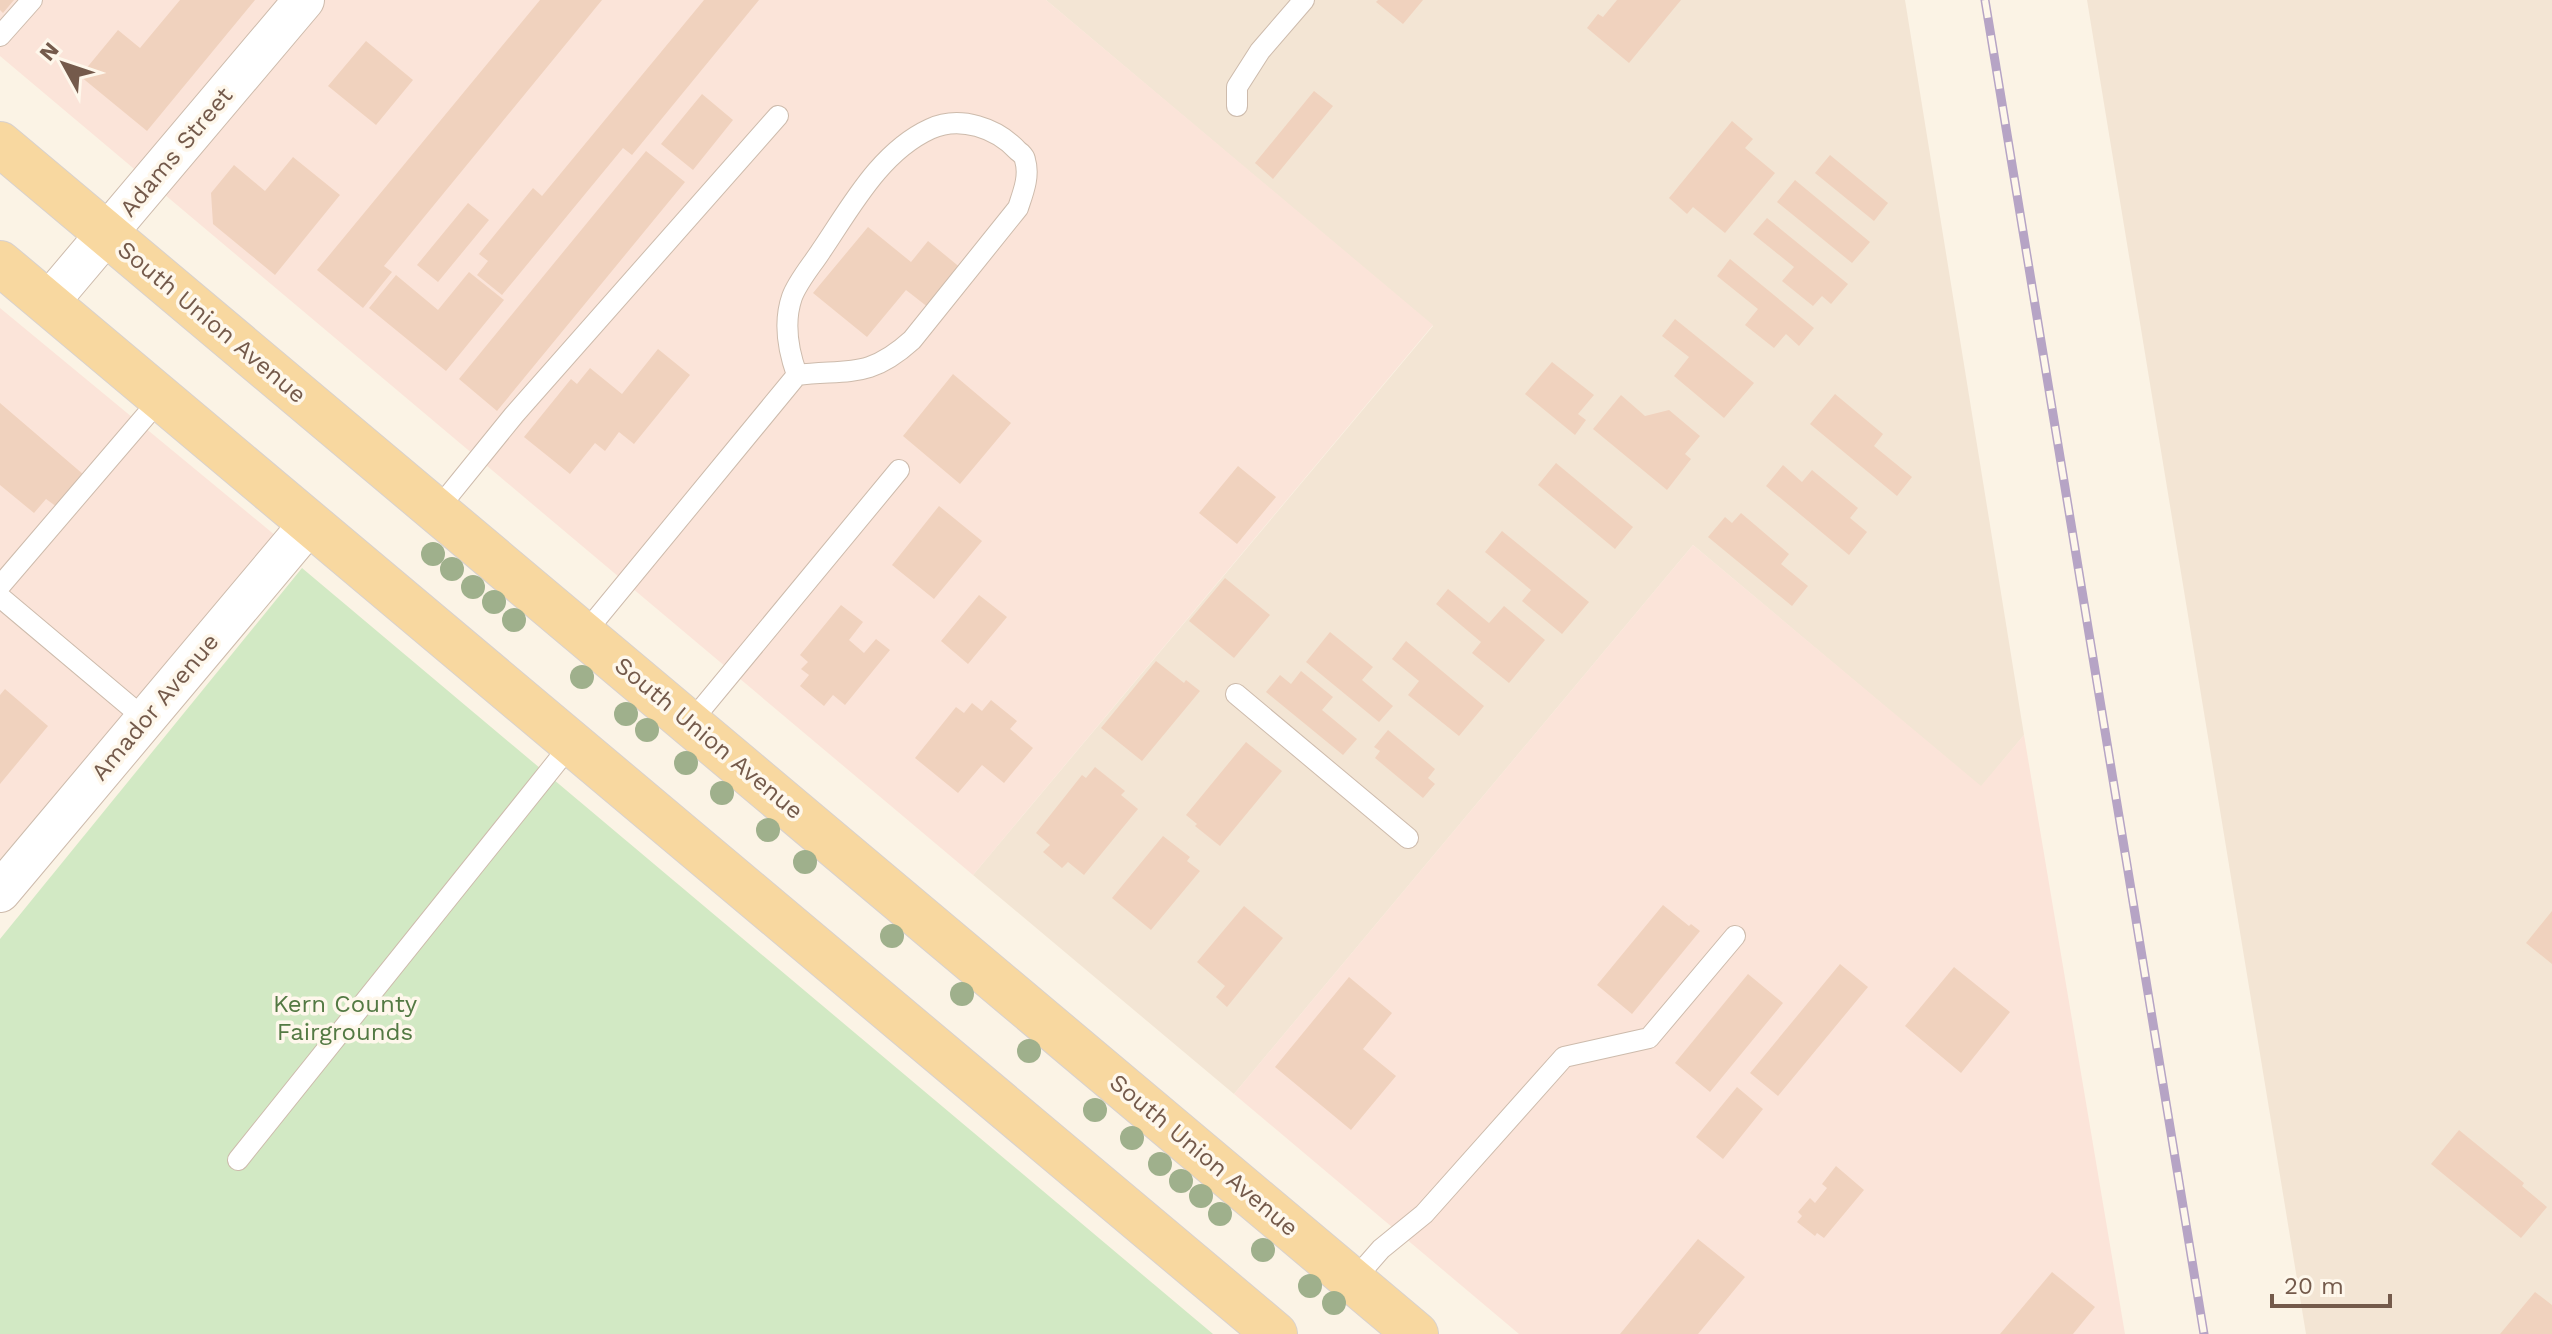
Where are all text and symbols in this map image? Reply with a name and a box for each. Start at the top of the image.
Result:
north arrow [24,24,104,104]
text: N [34,37,64,66]
street label: Adams Street [114,82,238,222]
street label: South Union Avenue [112,235,312,409]
street label: Amador Avenue [85,628,225,786]
street label: South Union Avenue [609,651,809,825]
park label: Kern County Fairgrounds [273,990,418,1046]
street label: South Union Avenue [1104,1068,1304,1242]
scale bar [2272,1258,2390,1308]
text: 20 m [2284,1272,2344,1300]

